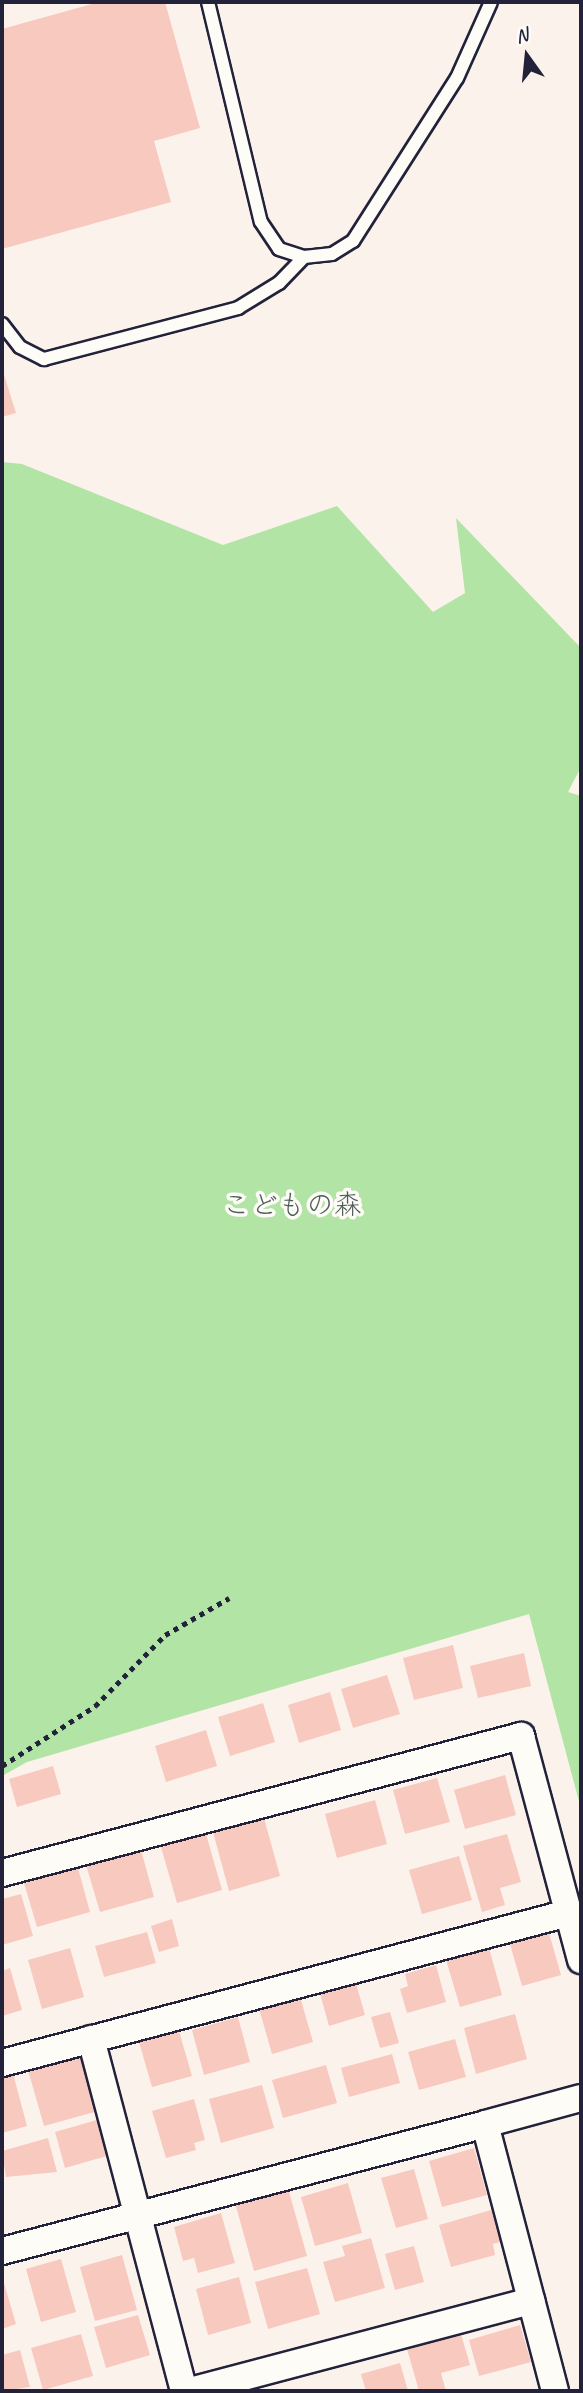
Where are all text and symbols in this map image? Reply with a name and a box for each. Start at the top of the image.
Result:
north arrow [492,21,562,91]
text: N [513,23,530,49]
park label: こどもの森 [222,1188,362,1222]

